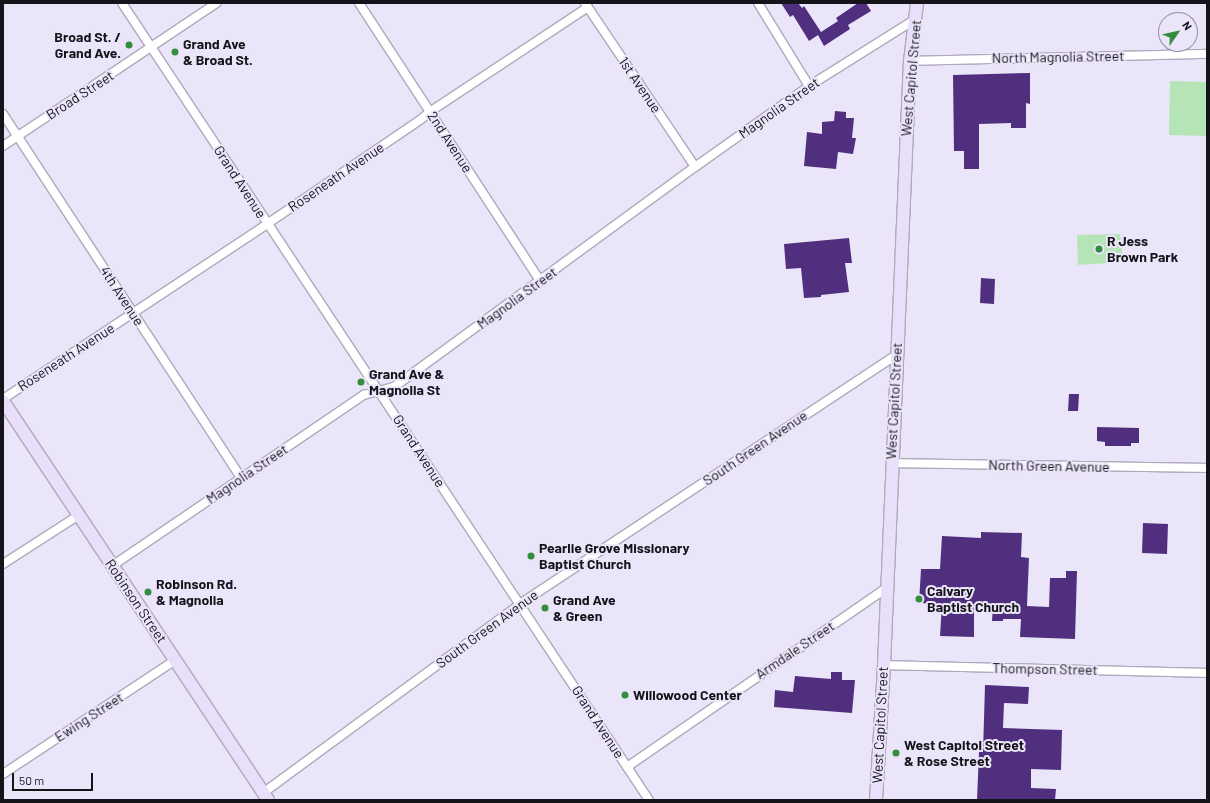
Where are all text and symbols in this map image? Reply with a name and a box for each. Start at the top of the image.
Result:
north arrow [1158,12,1198,52]
street label: West Capitol Street [898,19,924,137]
text: N [1180,19,1195,32]
place label: Broad St. / Grand Ave. [54,29,121,62]
place label: Grand Ave & Broad St. [183,36,253,68]
marker: Broad St. / Grand Ave. [124,40,134,50]
marker: Grand Ave & Broad St. [170,47,180,57]
street label: North Magnolia Street [992,47,1124,67]
street label: 1st Avenue [615,54,665,116]
street label: Broad Street [43,67,117,123]
street label: Magnolia Street [735,74,823,142]
street label: 2nd Avenue [424,108,476,176]
street label: Roseneath Avenue [285,139,387,215]
street label: Grand Avenue [210,143,270,221]
place label: R Jess Brown Park [1107,233,1178,266]
marker: R Jess Brown Park [1094,244,1104,254]
street label: 4th Avenue [97,263,147,329]
street label: Magnolia Street [474,263,560,333]
street label: Roseneath Avenue [14,319,118,395]
street label: West Capitol Street [883,342,905,460]
place label: Grand Ave & Magnolia St [369,366,444,398]
marker: Grand Ave & Magnolia St [356,377,366,387]
street label: South Green Avenue [700,407,810,489]
street label: Grand Avenue [389,412,449,490]
street label: Magnolia Street [203,441,291,507]
street label: North Green Avenue [988,457,1110,475]
place label: Pearlie Grove Missionary Baptist Church [539,540,690,572]
marker: Pearlie Grove Missionary Baptist Church [526,551,536,561]
street label: Robinson Street [102,556,170,646]
place label: Robinson Rd. & Magnolia [156,576,237,608]
place label: Calvary Baptist Church [927,583,1019,616]
street label: South Green Avenue [433,586,541,672]
marker: Robinson Rd. & Magnolia [143,587,153,597]
place label: Grand Ave & Green [553,592,616,624]
marker: Calvary Baptist Church [914,594,924,604]
marker: Grand Ave & Green [540,603,550,613]
street label: Armdale Street [752,617,838,683]
street label: Thompson Street [992,660,1098,678]
street label: West Capitol Street [869,666,891,784]
street label: Grand Avenue [568,683,628,761]
place label: Willowood Center [633,687,742,703]
street label: Ewing Street [52,689,126,745]
marker: Willowood Center [620,690,630,700]
place label: West Capitol Street & Rose Street [904,737,1024,770]
marker: West Capitol Street & Rose Street [891,748,901,758]
scale bar [14,765,95,791]
text: 50 m [19,773,44,787]

